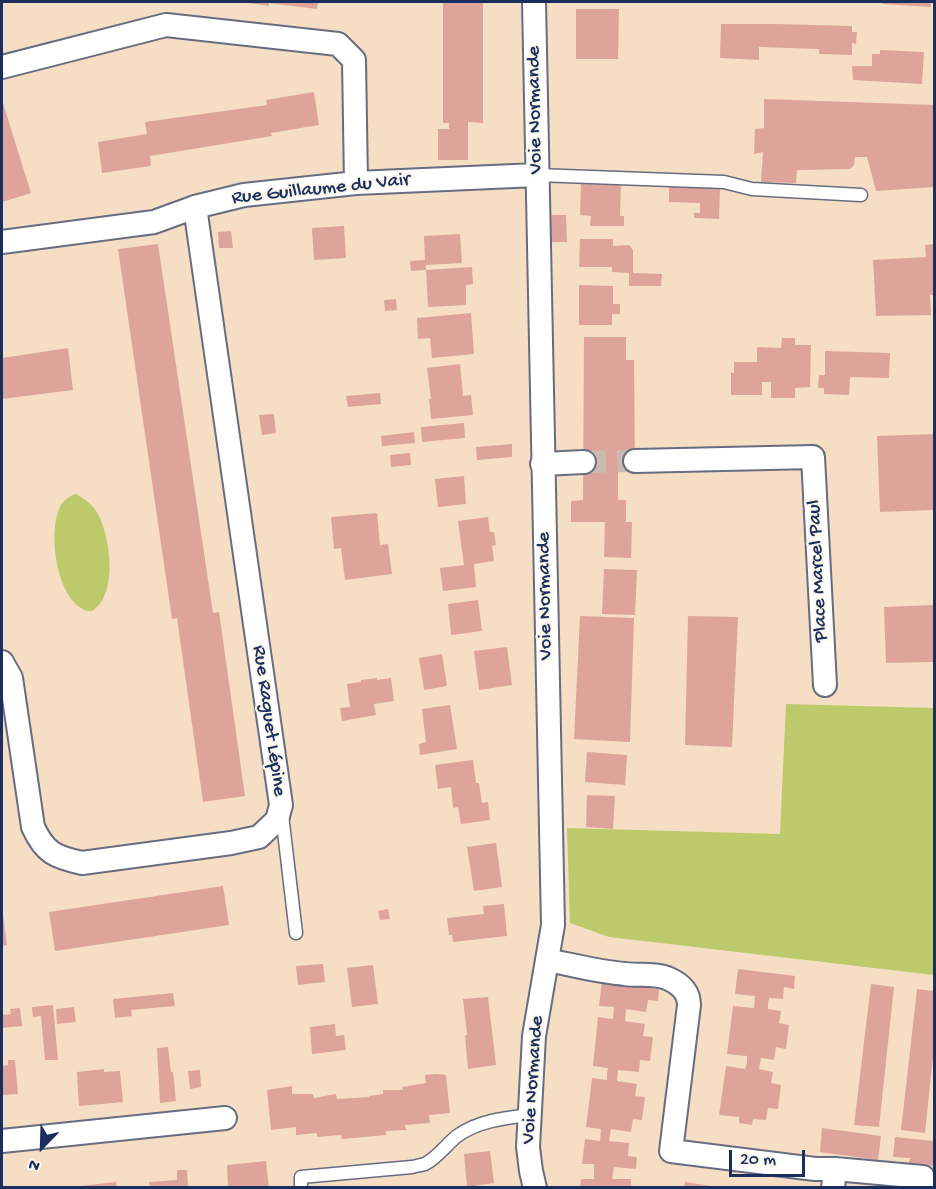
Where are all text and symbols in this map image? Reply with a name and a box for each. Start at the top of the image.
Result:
street label: Voie Normande [523,46,549,174]
street label: Rue Guillaume du Vair [231,169,411,211]
street label: Place Marcel Paul [803,499,835,643]
street label: Voie Normande [533,532,559,660]
street label: Rue Raguet Lépine [246,644,290,798]
street label: Voie Normande [518,1015,550,1145]
north arrow [12,1117,72,1177]
scale bar [732,1138,808,1176]
text: 20 m [740,1150,776,1171]
text: N [26,1153,43,1175]

